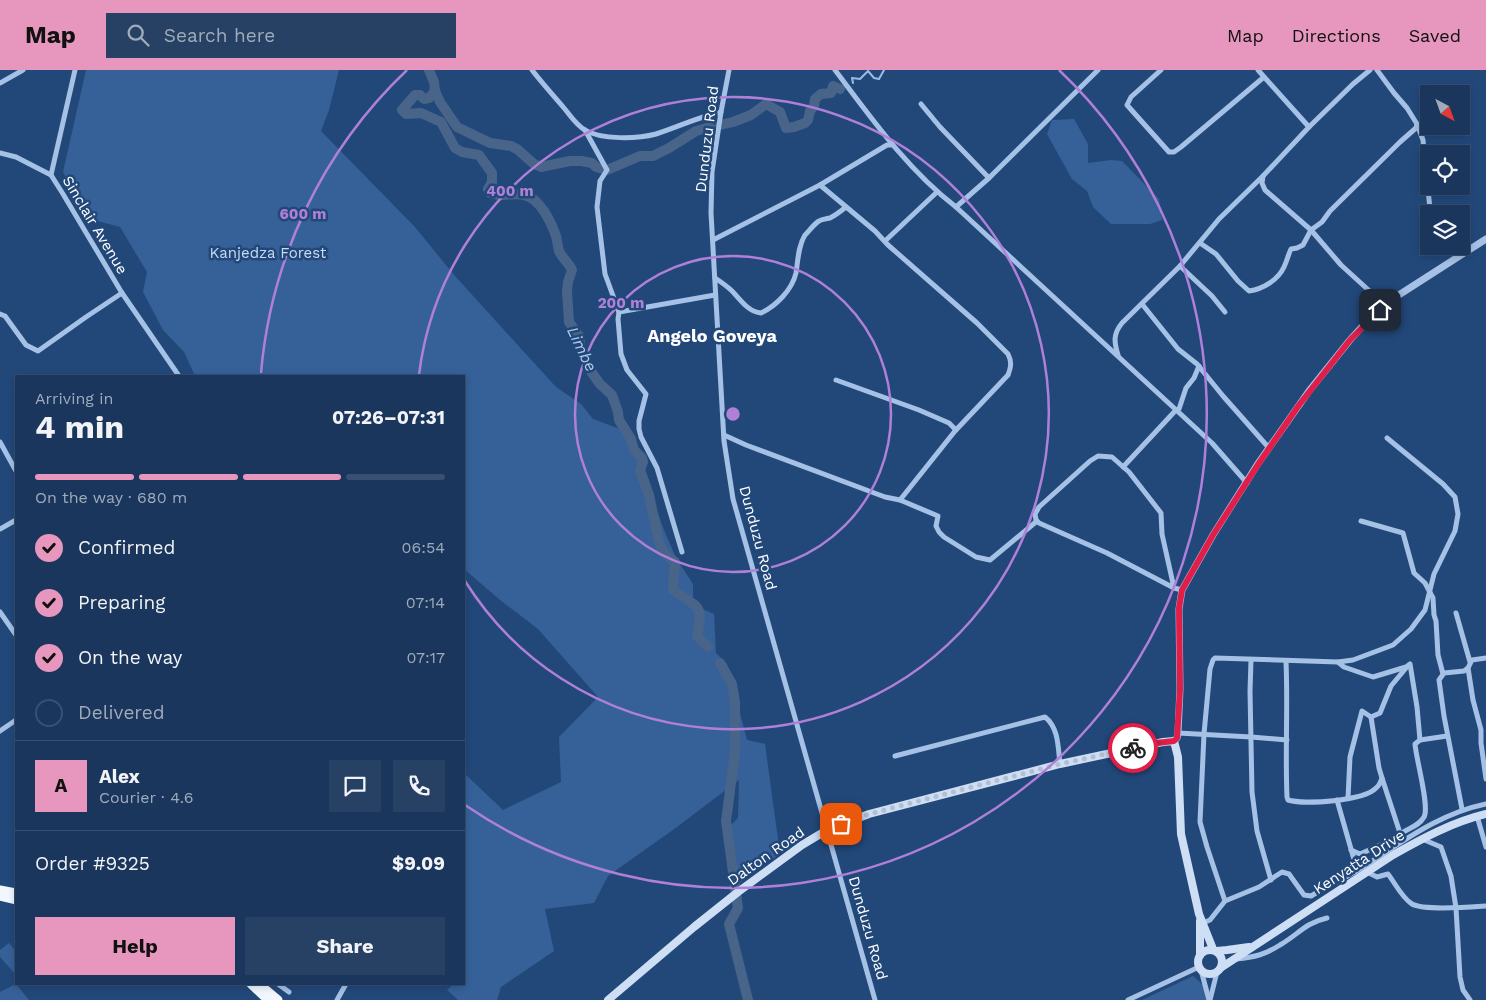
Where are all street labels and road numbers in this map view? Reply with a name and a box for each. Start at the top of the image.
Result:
street label: Dunduzu Road [692,85,722,193]
street label: Sinclair Avenue [59,173,131,277]
street label: Dunduzu Road [735,484,781,592]
street label: Dalton Road [724,823,808,889]
street label: Kenyatta Drive [1310,826,1408,898]
street label: Dunduzu Road [845,874,891,982]

